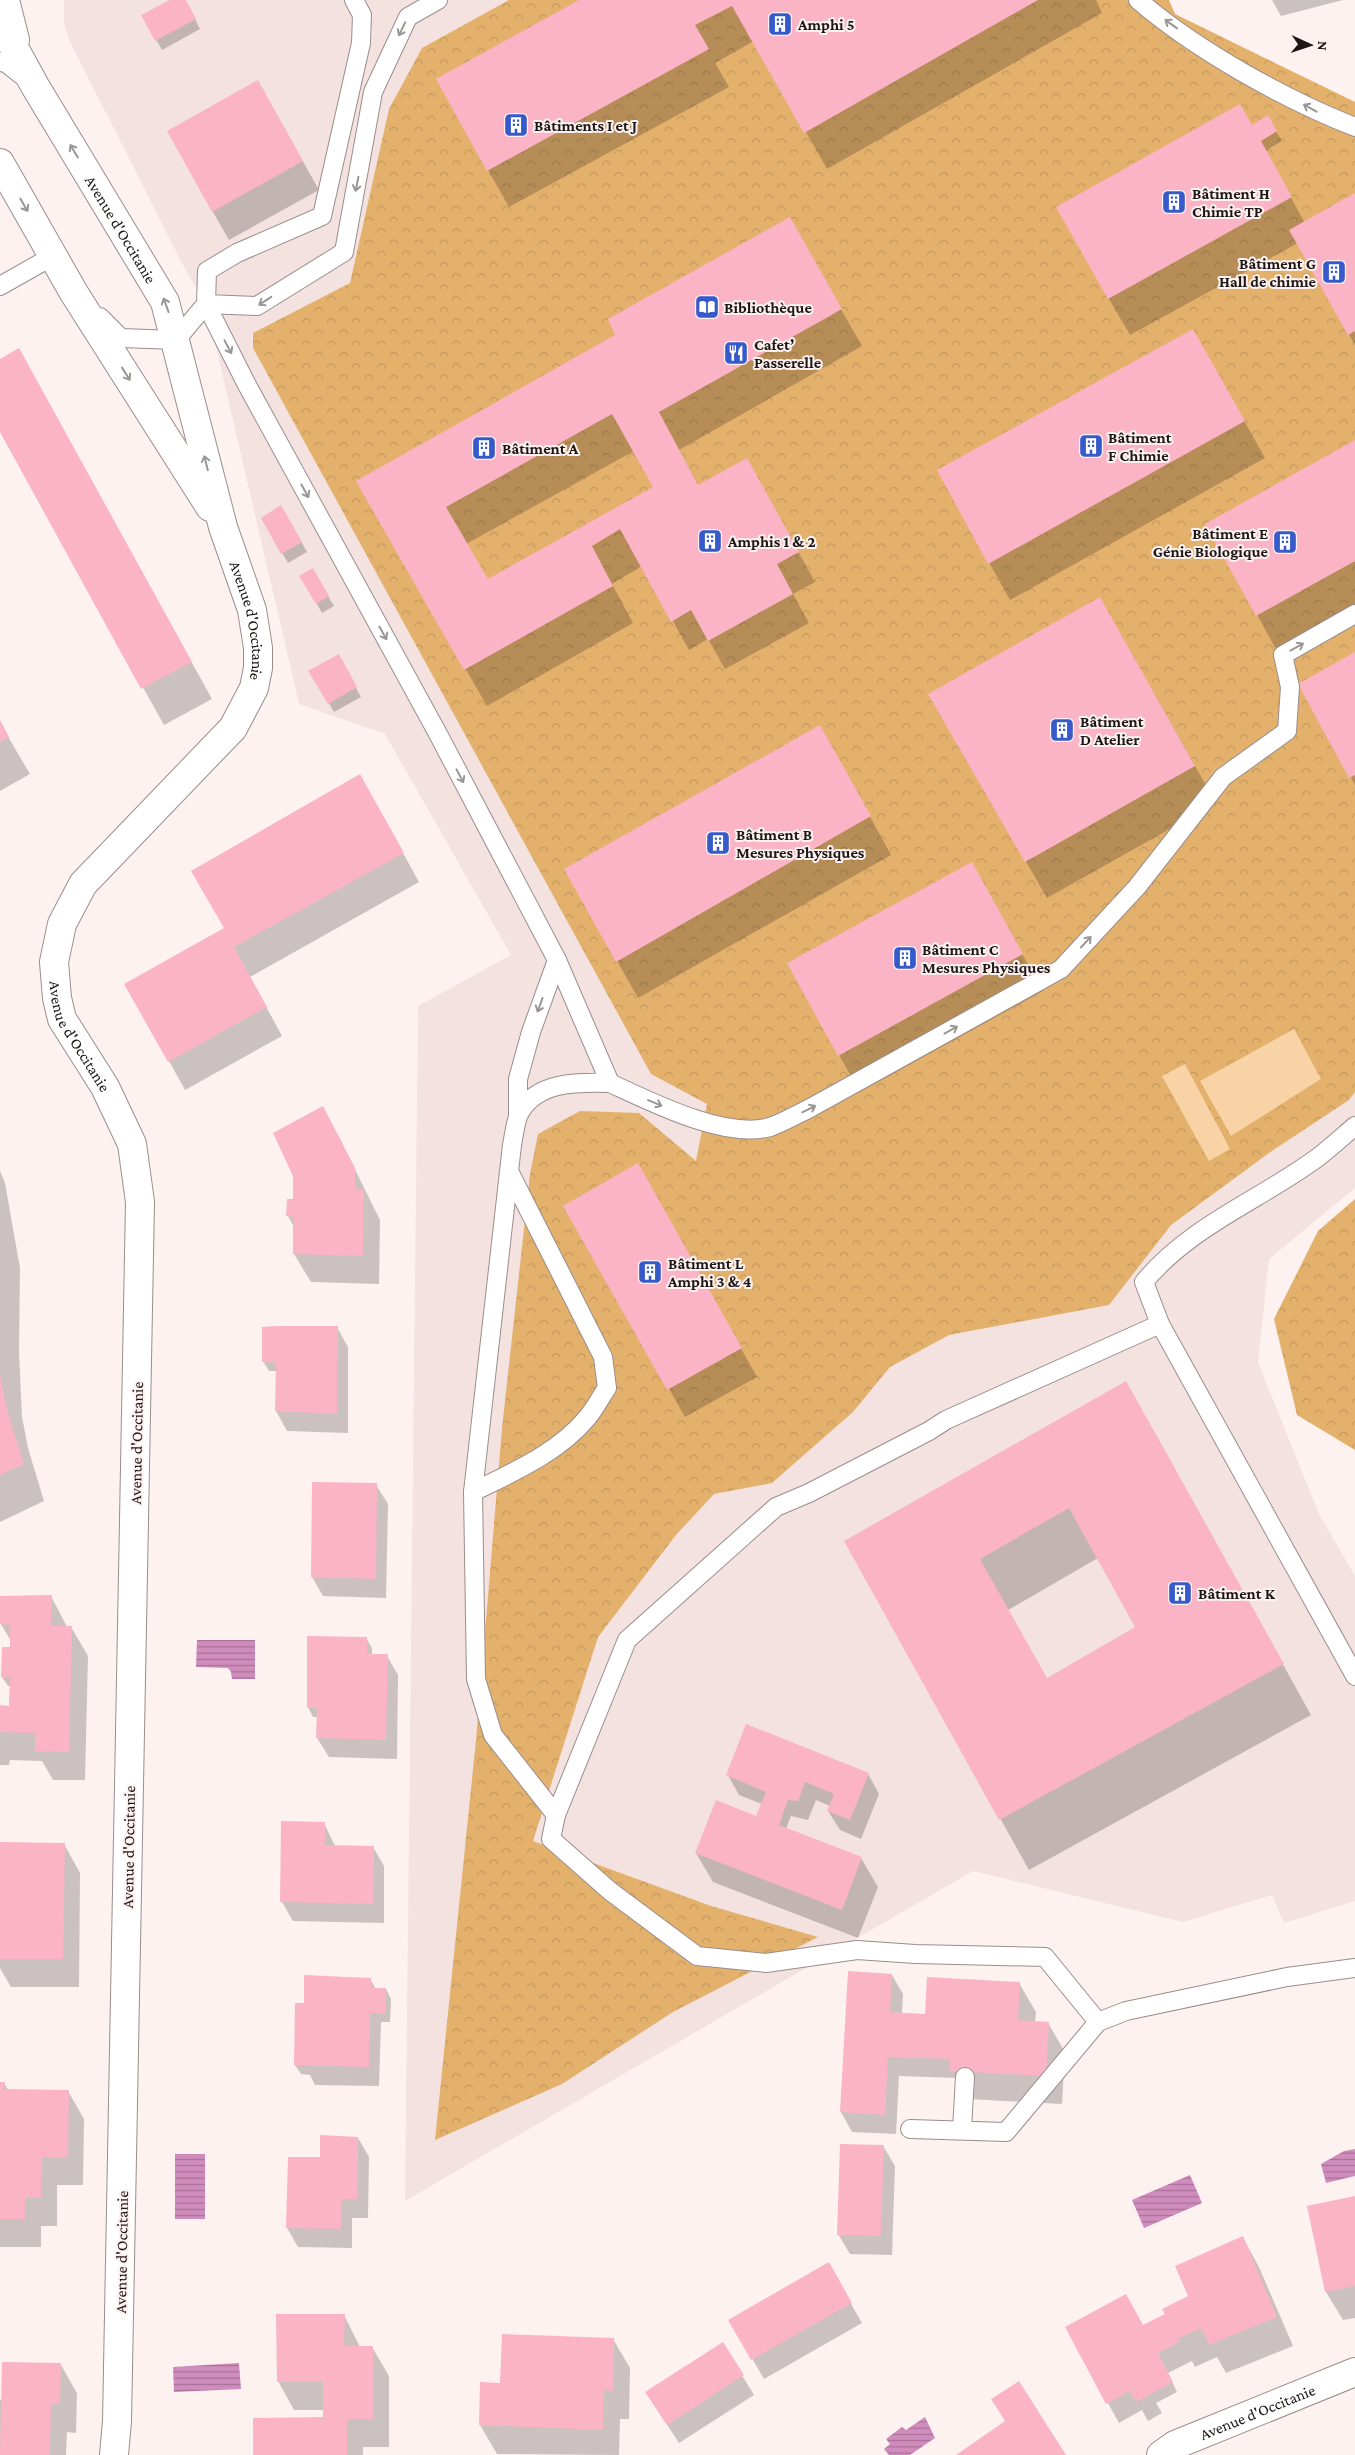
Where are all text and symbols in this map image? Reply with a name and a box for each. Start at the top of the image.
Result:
building icon: Amphi 5 [767,11,793,37]
place label: Amphi 5 [797,16,855,33]
one-way arrow [1165,19,1178,30]
north arrow [1285,20,1335,70]
one-way arrow [397,21,406,36]
text: N [1315,40,1331,51]
one-way arrow [1303,103,1318,113]
building icon: Bâtiments I et J [503,112,529,138]
place label: Bâtiments I et J [534,117,637,134]
one-way arrow [69,144,79,158]
street label: Avenue d'Occitanie [82,172,160,286]
one-way arrow [352,176,362,192]
place label: Bâtiment H Chimie TP [1192,185,1270,220]
building icon: Bâtiment H Chimie TP [1161,189,1187,215]
one-way arrow [20,198,30,212]
place label: Bâtiment G Hall de chimie [1219,255,1317,290]
building icon: Bâtiment G Hall de chimie [1321,259,1347,285]
library icon: Bibliothèque [694,294,720,320]
one-way arrow [258,297,272,307]
one-way arrow [161,298,170,314]
place label: Bibliothèque [724,299,812,316]
place label: Cafet’ Passerelle [754,336,822,371]
one-way arrow [223,340,233,355]
restaurant icon: Cafet’ Passerelle [723,340,749,366]
one-way arrow [121,367,131,381]
place label: Bâtiment F Chimie [1108,429,1172,464]
building icon: Bâtiment F Chimie [1078,433,1104,459]
building icon: Bâtiment A [471,435,497,461]
place label: Bâtiment A [502,440,579,457]
one-way arrow [201,455,211,471]
one-way arrow [300,483,310,498]
place label: Bâtiment E Génie Biologique [1153,525,1269,560]
building icon: Amphis 1 & 2 [697,528,723,554]
building icon: Bâtiment E Génie Biologique [1272,529,1298,555]
place label: Amphis 1 & 2 [727,533,816,550]
street label: Avenue d'Occitanie [226,559,266,682]
one-way arrow [378,626,388,641]
one-way arrow [1289,642,1304,652]
place label: Bâtiment D Atelier [1080,713,1144,748]
building icon: Bâtiment D Atelier [1049,717,1075,743]
one-way arrow [455,769,465,784]
place label: Bâtiment B Mesures Physiques [736,826,865,861]
building icon: Bâtiment B Mesures Physiques [705,830,731,856]
one-way arrow [1080,935,1092,948]
place label: Bâtiment C Mesures Physiques [922,941,1051,976]
building icon: Bâtiment C Mesures Physiques [892,945,918,971]
street label: Avenue d'Occitanie [47,980,114,1095]
one-way arrow [535,997,544,1013]
one-way arrow [943,1025,958,1034]
one-way arrow [647,1099,662,1108]
one-way arrow [801,1103,816,1113]
place label: Bâtiment L Amphi 3 & 4 [667,1255,752,1290]
building icon: Bâtiment L Amphi 3 & 4 [637,1259,663,1285]
street label: Avenue d'Occitanie [127,1381,146,1505]
building icon: Bâtiment K [1167,1580,1193,1606]
place label: Bâtiment K [1198,1585,1276,1602]
street label: Avenue d'Occitanie [119,1785,138,1909]
street label: Avenue d'Occitanie [112,2190,131,2314]
street label: Avenue d'Occitanie [1197,2381,1318,2443]

